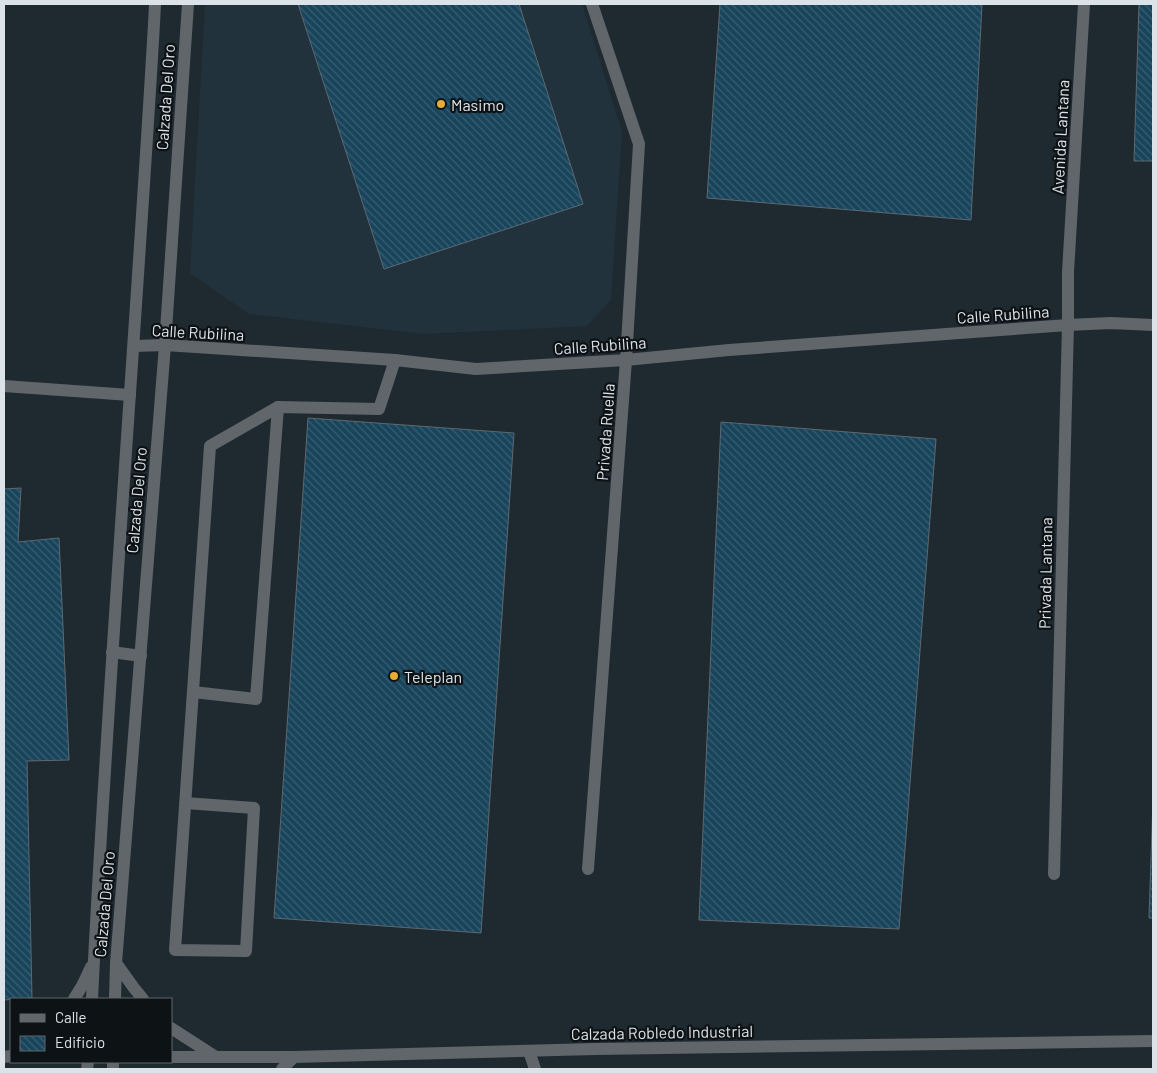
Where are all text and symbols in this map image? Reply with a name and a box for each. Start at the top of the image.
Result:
street label: Calzada Del Oro [152,43,178,151]
street label: Avenida Lantana [1048,79,1072,195]
place label: Masimo [451,95,504,114]
marker: Masimo [435,98,447,110]
street label: Calle Rubilina [956,301,1050,327]
street label: Calle Rubilina [151,320,245,344]
street label: Calle Rubilina [553,332,647,358]
street label: Privada Ruella [592,383,618,481]
street label: Calzada Del Oro [122,446,150,554]
street label: Privada Lantana [1035,517,1055,629]
place label: Teleplan [404,667,462,686]
marker: Teleplan [388,670,400,682]
street label: Calzada Del Oro [90,850,118,958]
legend [10,998,172,1063]
text: Calle [55,1008,87,1026]
street label: Calzada Robledo Industrial [571,1021,753,1043]
text: Edificio [55,1033,105,1051]

